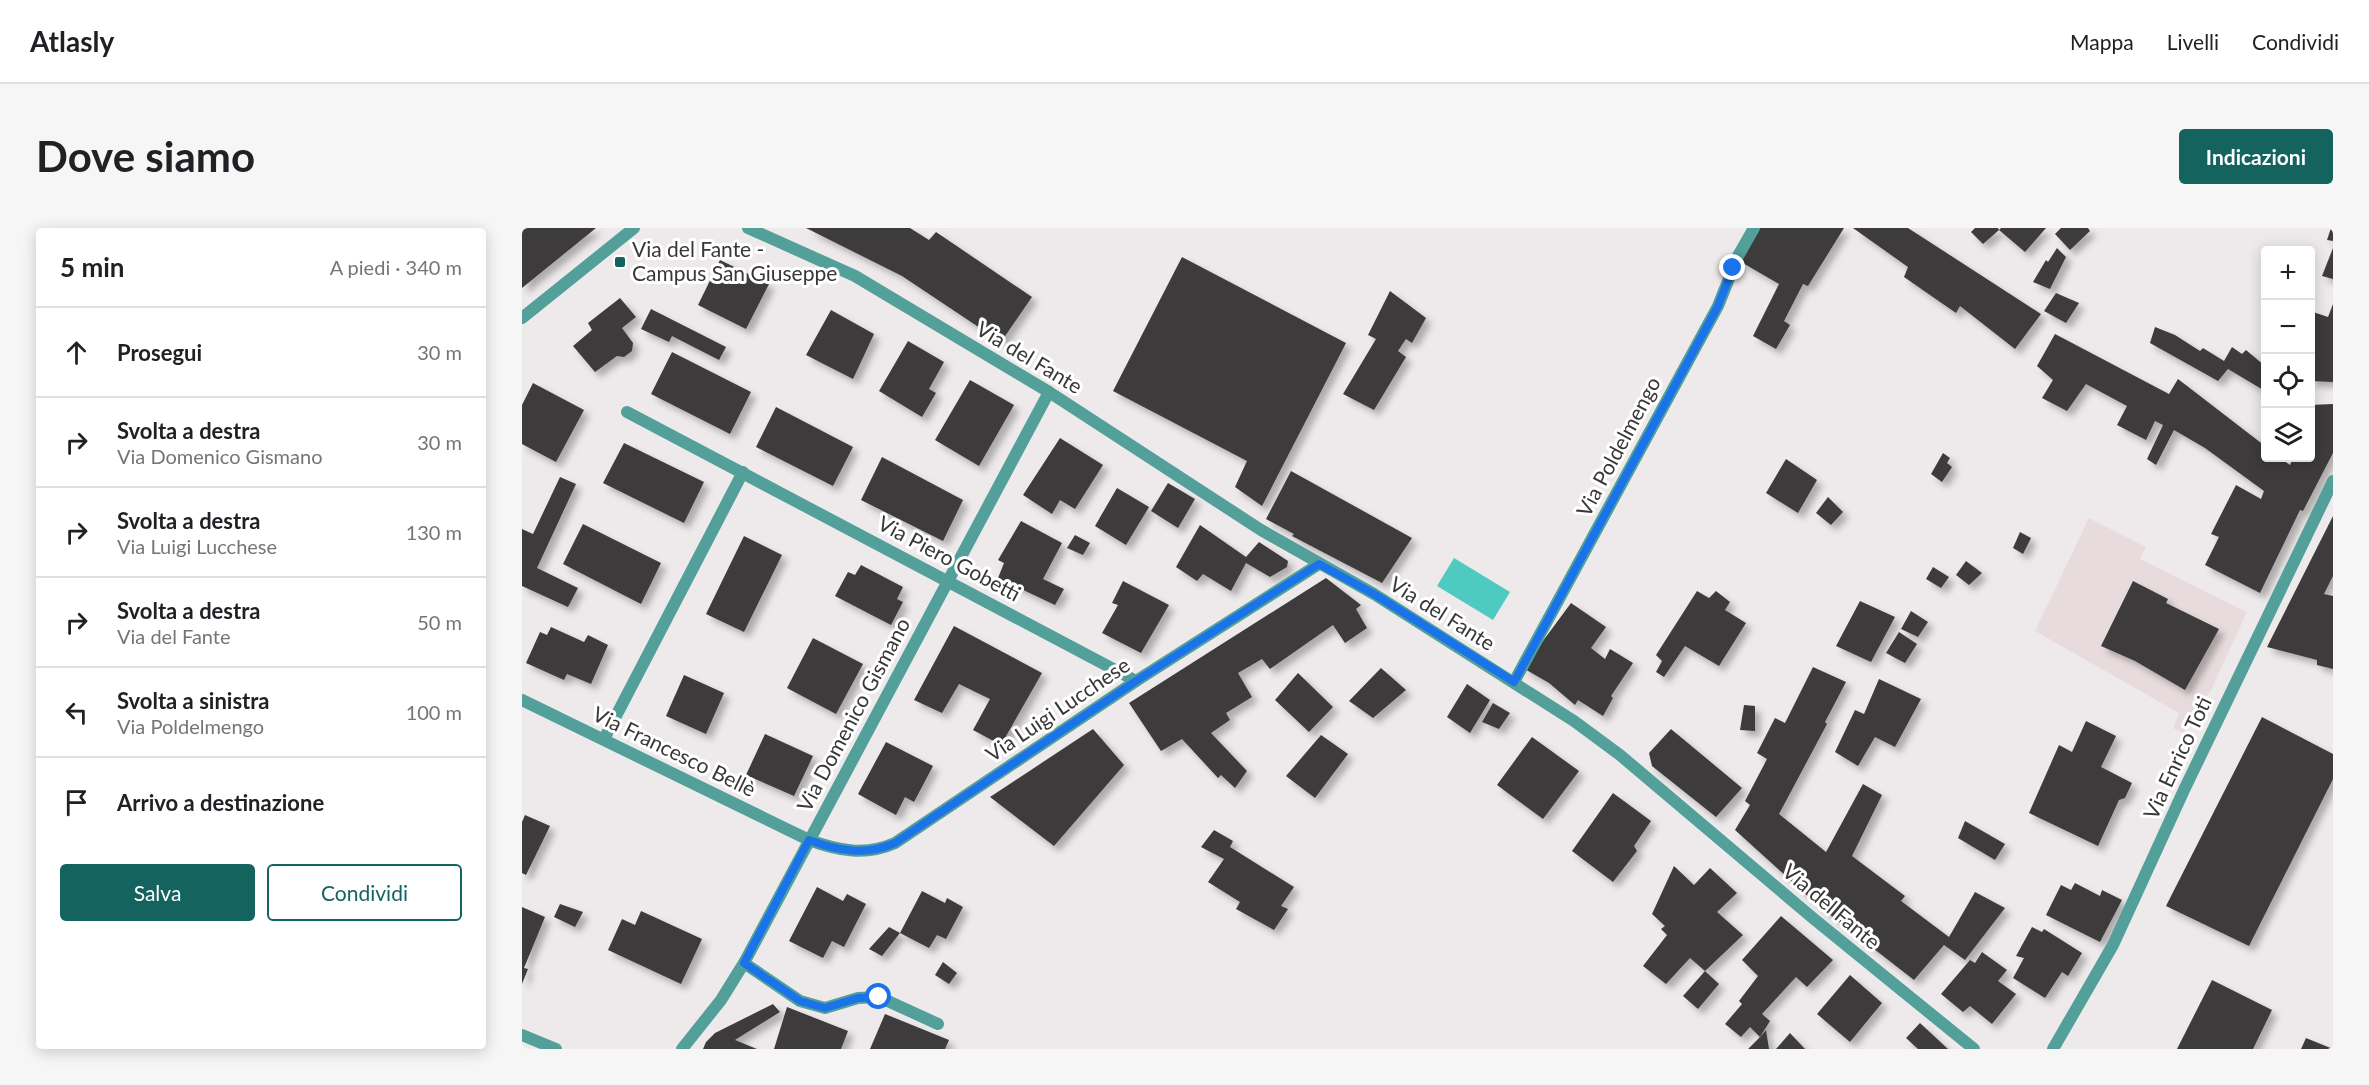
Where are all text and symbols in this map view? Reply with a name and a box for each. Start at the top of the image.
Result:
text: Atlasly [30,24,114,58]
text: Mappa [2070,29,2134,54]
text: Livelli [2167,29,2219,54]
text: Condividi [2252,29,2339,54]
button: Indicazioni [2179,129,2333,184]
text: Dove siamo [36,131,255,181]
place label: Via del Fante - Campus San Giuseppe [632,236,837,285]
map controls [2261,246,2315,462]
button: + [2261,246,2315,300]
text: 5 min [60,251,124,283]
route end [1719,254,1745,280]
text: A piedi · 340 m [330,255,462,279]
marker: Via del Fante - Campus San Giuseppe [613,255,627,269]
button: − [2261,300,2315,354]
street label: Via del Fante [972,315,1087,398]
icon: ahead [60,336,93,369]
text: Prosegui [117,339,202,366]
text: 30 m [417,340,462,364]
button: locate [2261,354,2315,408]
street label: Via Poldelmengo [1570,372,1665,520]
button: layers [2261,408,2315,462]
text: Svolta a destra [117,417,260,444]
icon: right [60,426,93,459]
text: 30 m [417,430,462,454]
text: Via Domenico Gismano [117,444,323,468]
text: Svolta a destra [117,507,260,534]
street label: Via Piero Gobetti [874,510,1025,606]
icon: right [60,516,93,549]
text: 130 m [406,520,462,544]
text: Via Luigi Lucchese [117,534,277,558]
street label: Via del Fante [1386,571,1500,655]
text: Svolta a destra [117,597,260,624]
icon: right [60,606,93,639]
text: 50 m [417,610,462,634]
street label: Via Domenico Gismano [791,613,914,815]
text: Via del Fante [117,624,231,648]
street label: Via Luigi Lucchese [980,651,1134,766]
text: Svolta a sinistra [117,687,269,714]
street label: Via Enrico Toti [2137,692,2216,823]
icon: left [60,696,93,729]
text: 100 m [406,700,462,724]
street label: Via Francesco Bellè [589,700,760,801]
text: Via Poldelmengo [117,714,264,738]
icon: arrive [60,786,93,819]
text: Arrivo a destinazione [117,789,324,816]
street label: Via del Fante [1778,858,1886,954]
button: Salva [60,864,255,921]
button: Condividi [267,864,462,921]
route start [865,983,891,1009]

